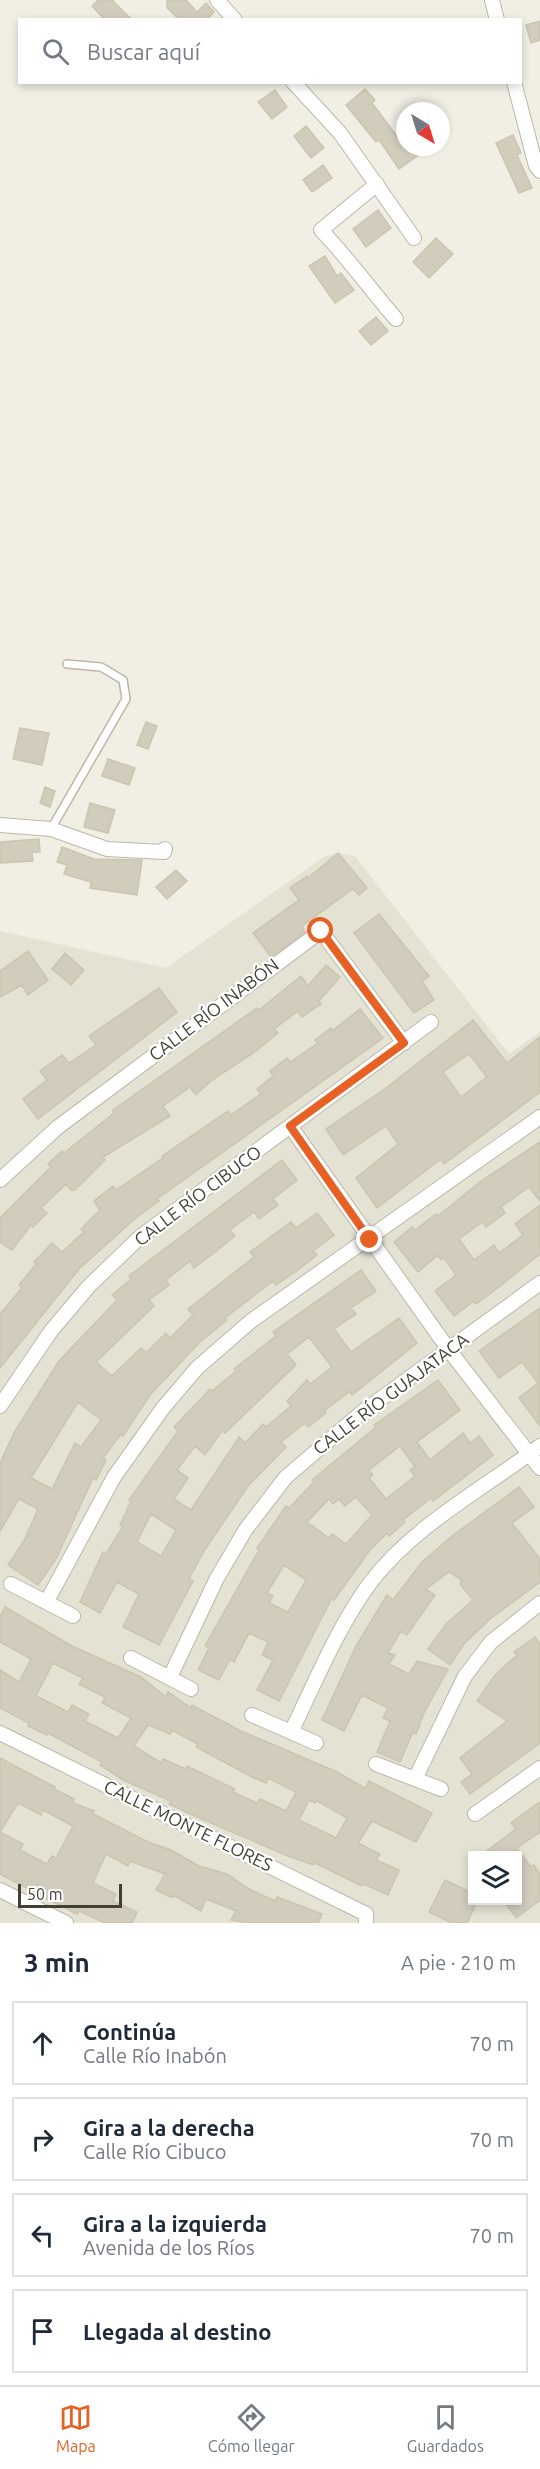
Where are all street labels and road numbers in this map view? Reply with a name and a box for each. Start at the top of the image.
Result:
street label: CALLE RÍO INABÓN [144,953,282,1064]
street label: CALLE RÍO CIBUCO [129,1140,265,1249]
street label: CALLE RÍO GUAJATACA [308,1327,472,1458]
street label: CALLE MONTE FLORES [101,1776,276,1875]

